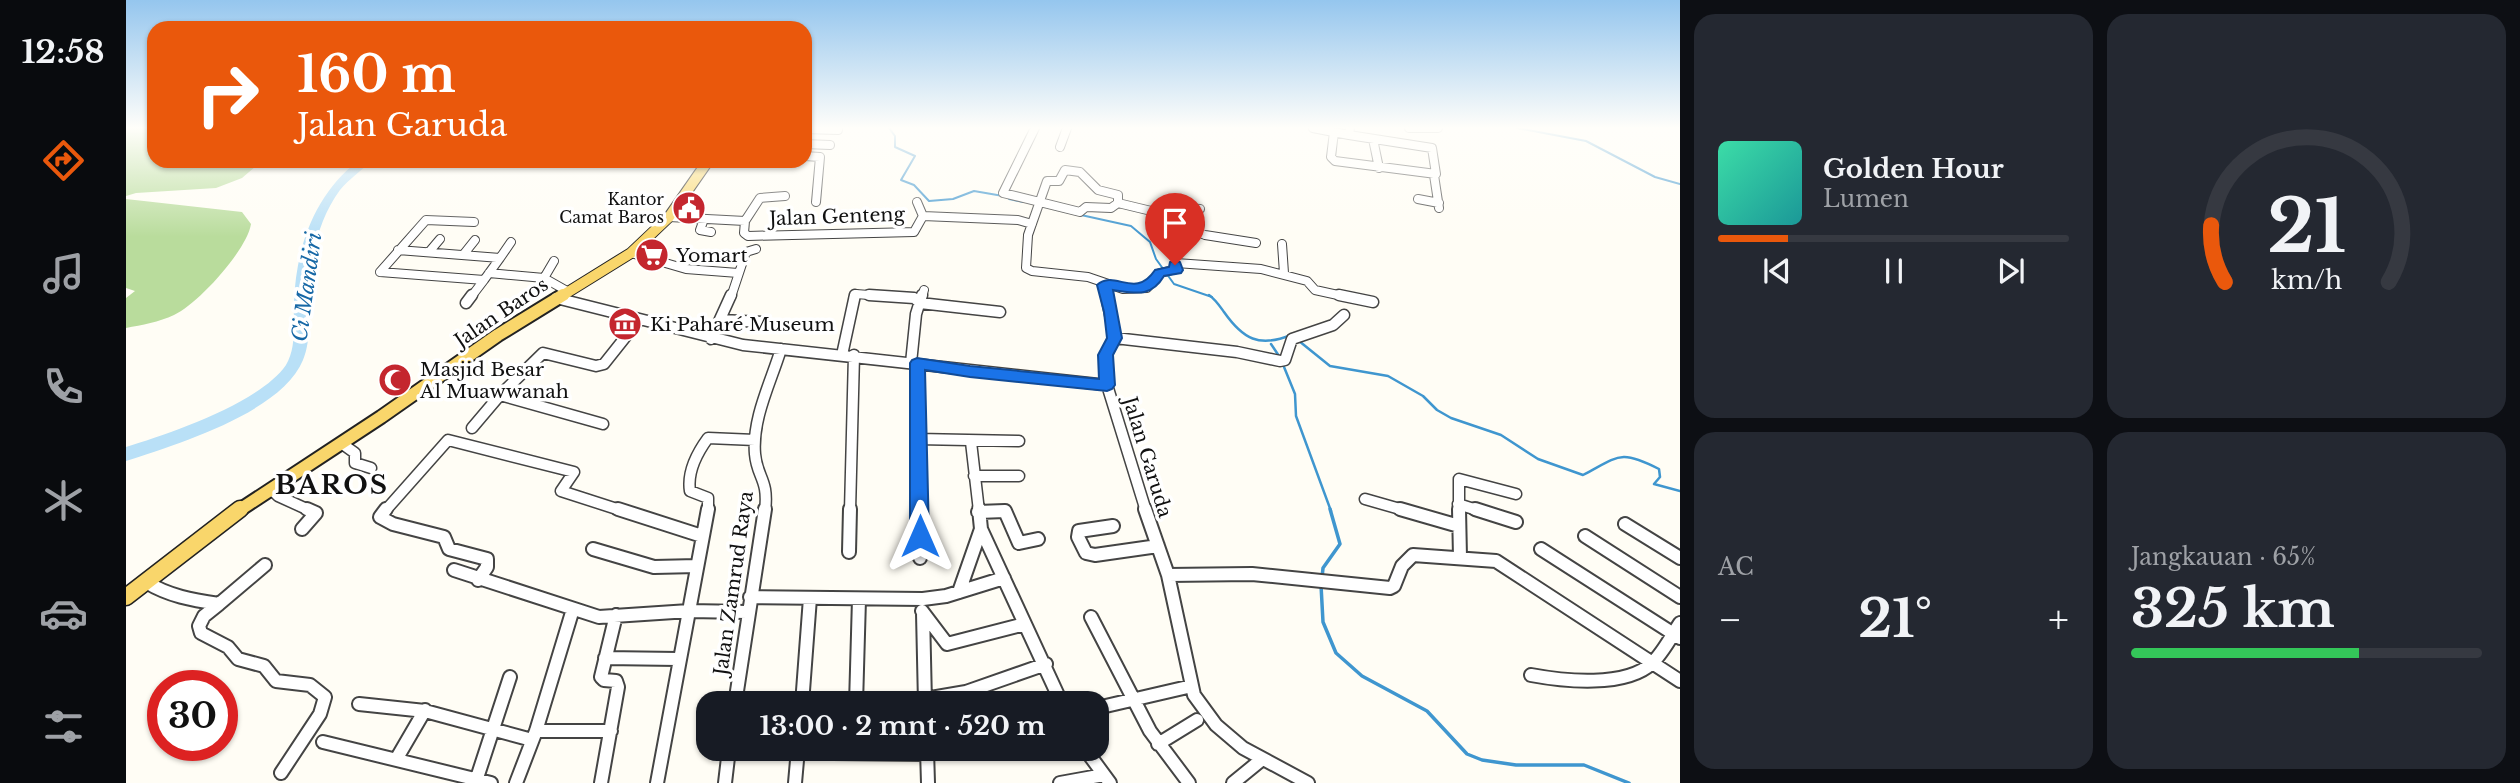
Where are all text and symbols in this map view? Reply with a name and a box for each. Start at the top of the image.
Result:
text: 12:58 [21,32,105,72]
text: 160 m [297,44,456,105]
icon: right [182,49,273,140]
text: Jalan Garuda [297,105,507,145]
icon: directions [39,136,88,185]
text: Golden Hour [1823,153,2004,185]
text: 21 [2267,181,2346,272]
text: Lumen [1823,185,1909,213]
place label: Kantor Camat Baros [559,189,664,227]
public building icon: Kantor Camat Baros [670,189,708,227]
pin [1145,193,1205,265]
street label: Jalan Genteng [766,203,906,230]
icon: arrive [1156,204,1194,242]
water label: Ci Mandiri [286,230,328,343]
supermarket icon: Yomart [633,236,671,274]
place label: Yomart [675,244,748,267]
icon: music [39,249,88,298]
icon: previous [1758,252,1796,290]
icon: pause [1875,252,1913,290]
icon: next [1992,252,2030,290]
text: km/h [2271,265,2342,296]
street label: Jalan Baros [448,273,552,354]
museum icon: Ki Paharé Museum [606,305,644,343]
place label: Ki Paharé Museum [650,313,835,336]
place label: Masjid Besar Al Muawwanah [419,358,569,403]
mosque icon: Masjid Besar Al Muawwanah [376,361,414,399]
icon: phone [39,362,88,411]
street label: Jalan Garuda [1117,391,1177,521]
district label: BAROS [275,469,389,501]
icon: climate [39,476,88,525]
street label: Jalan Zamrud Raya [709,489,758,680]
position arrow [883,499,957,573]
text: Jangkauan · 65% [2131,543,2316,571]
text: AC [1718,553,1754,581]
text: 325 km [2131,577,2335,641]
text: 21° [1858,587,1932,651]
icon: car [39,589,88,638]
text: − [1718,596,1742,643]
text: + [2048,596,2069,643]
speed limit sign: 30 [147,670,238,761]
icon: filters [39,702,88,751]
text: 13:00 · 2 mnt · 520 m [760,710,1045,742]

